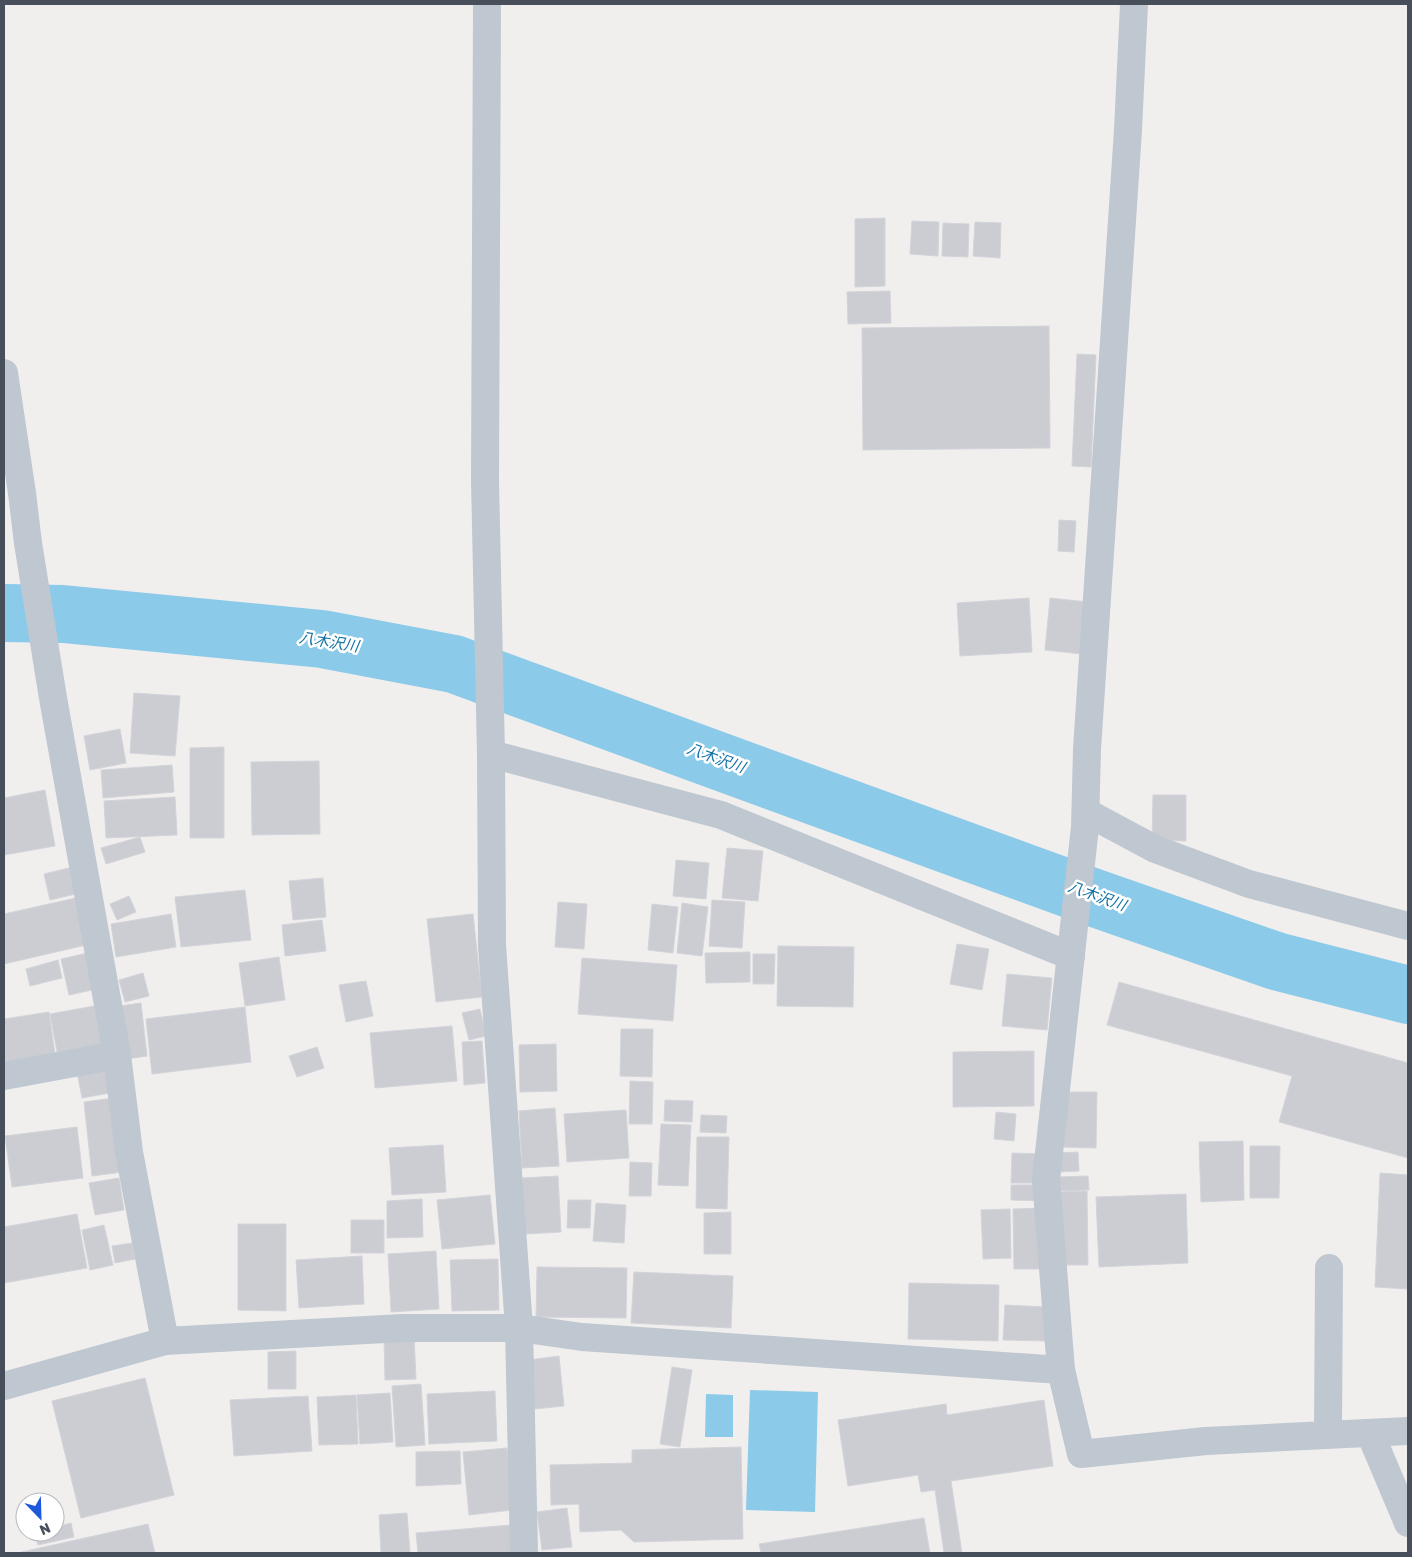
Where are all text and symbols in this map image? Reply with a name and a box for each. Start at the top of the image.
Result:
water label: 八木沢川 [298,628,362,656]
water label: 八木沢川 [685,739,749,777]
water label: 八木沢川 [1066,877,1130,915]
north arrow [15,1492,65,1542]
text: N [37,1519,53,1538]

